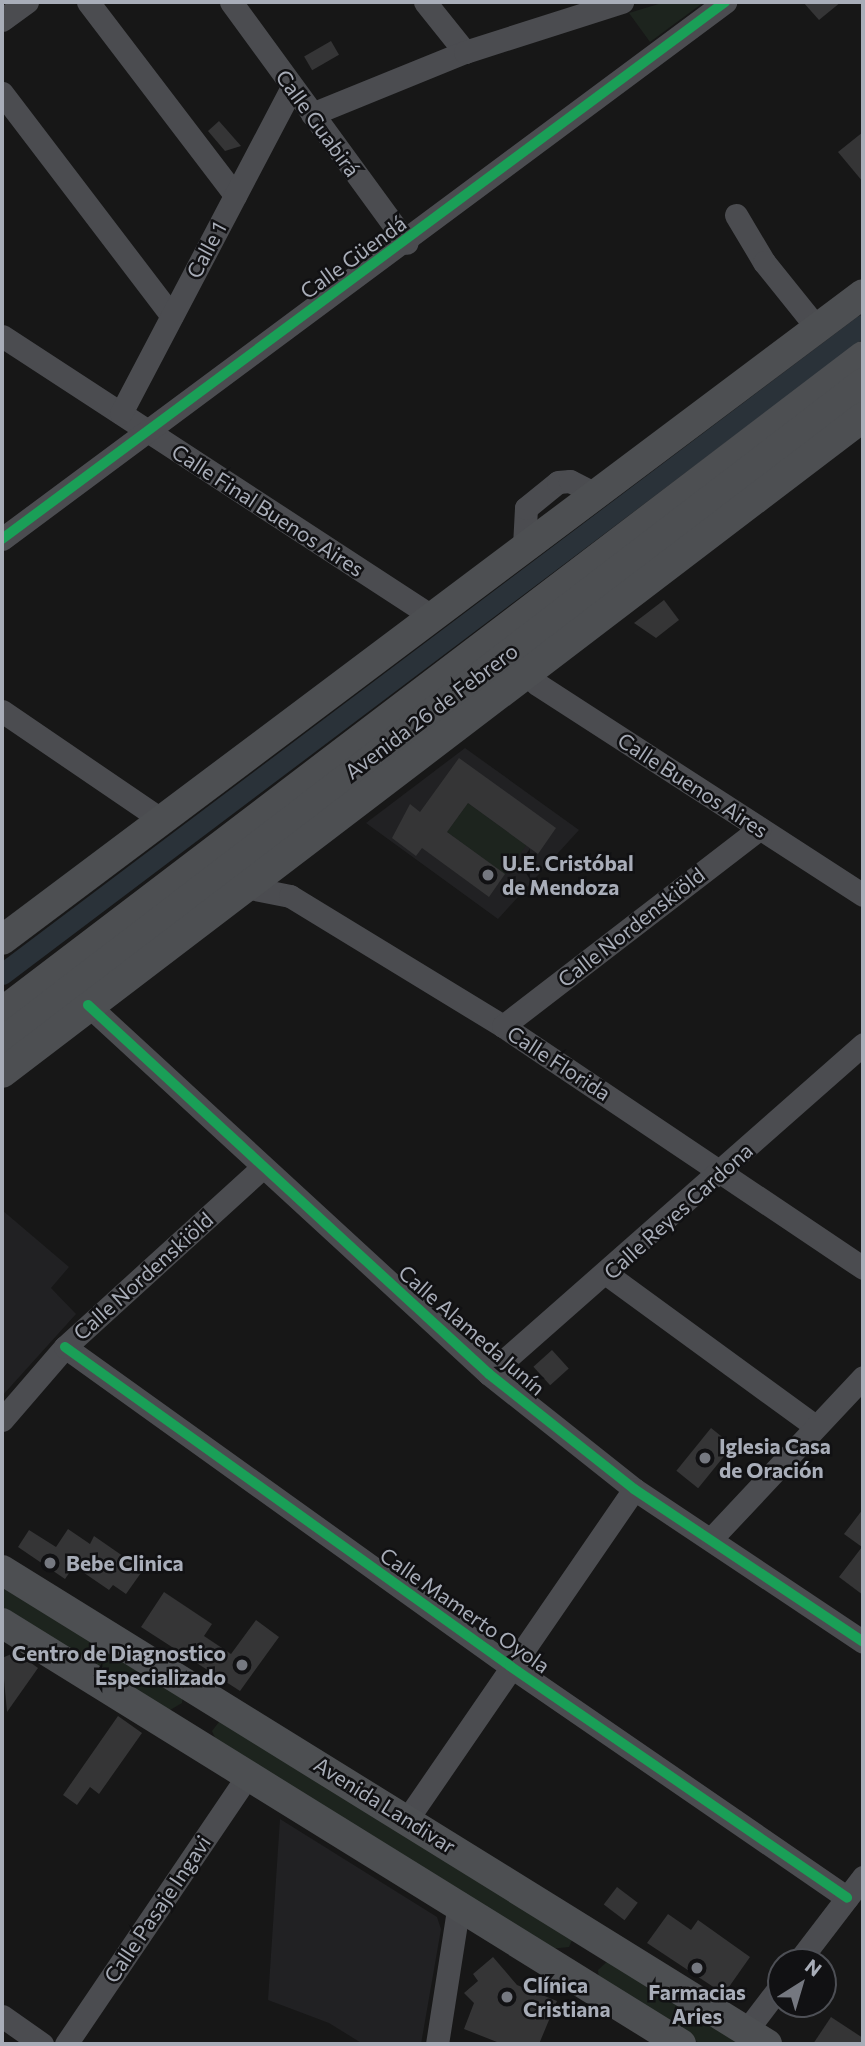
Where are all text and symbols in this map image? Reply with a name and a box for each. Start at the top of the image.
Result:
street label: Calle Guabirá [271,65,365,181]
street label: Calle Güendá [295,210,411,304]
street label: Calle 1 [181,218,231,282]
street label: Calle Final Buenos Aires [167,438,369,582]
street label: Avenida 26 de Febrero [340,638,522,784]
street label: Calle Buenos Aires [613,727,773,843]
place label: U.E. Cristóbal de Mendoza [502,850,634,900]
street label: Calle Nordenskiöld [553,862,709,992]
marker: U.E. Cristóbal de Mendoza [480,867,496,883]
street label: Calle Florida [503,1020,615,1106]
street label: Calle Reyes Cardona [598,1138,758,1284]
street label: Calle Nordenskiöld [68,1207,218,1345]
street label: Calle Alameda Junín [394,1260,550,1400]
place label: Iglesia Casa de Oración [719,1433,831,1483]
marker: Iglesia Casa de Oración [697,1450,713,1466]
street label: Calle Mamerto Oyola [375,1542,555,1678]
place label: Bebe Clinica [66,1550,184,1576]
marker: Bebe Clinica [40,1553,60,1573]
place label: Centro de Diagnostico Especializado [12,1640,226,1690]
marker: Centro de Diagnostico Especializado [232,1655,252,1675]
street label: Avenida Landivar [310,1751,460,1859]
street label: Calle Pasaje Ingavi [98,1831,216,1987]
north arrow [767,1948,837,2018]
text: N [801,1954,826,1981]
marker: Farmacias Aries [689,1960,705,1976]
place label: Clínica Cristiana [523,1972,611,2022]
place label: Farmacias Aries [648,1979,746,2029]
marker: Clínica Cristiana [497,1987,517,2007]

